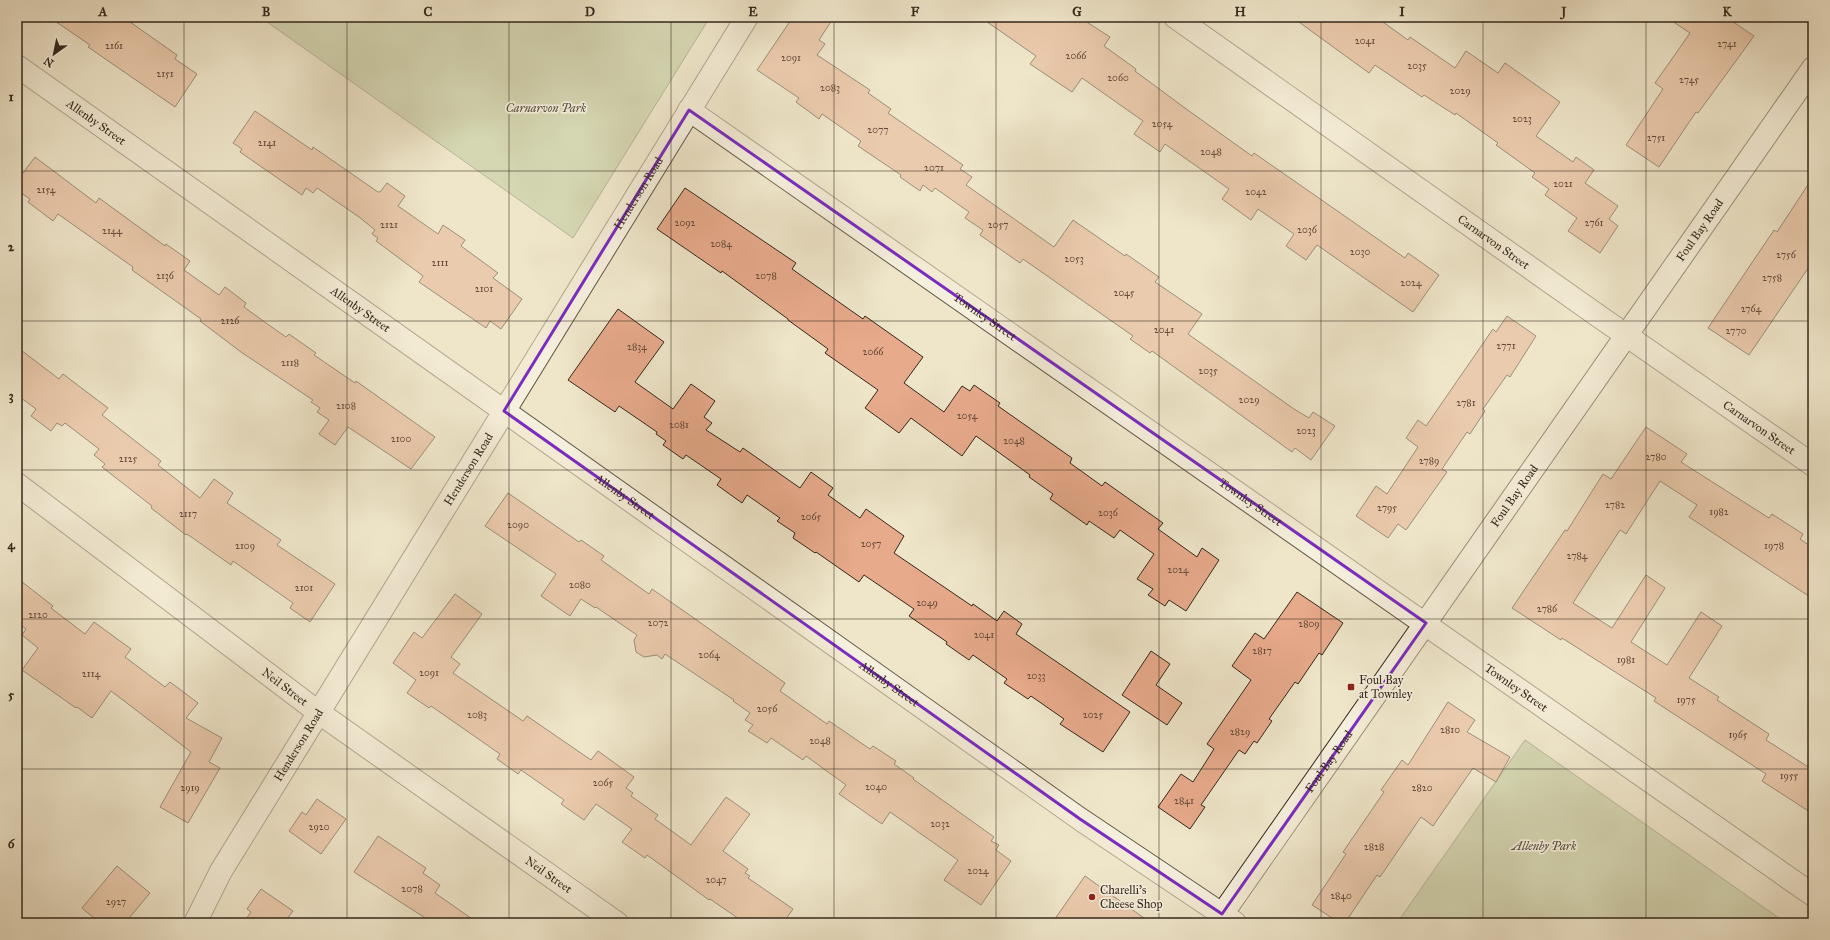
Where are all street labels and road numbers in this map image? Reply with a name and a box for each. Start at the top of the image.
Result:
street label: Allenby Street [63,96,129,148]
street label: Henderson Road [611,155,666,232]
street label: Foul Bay Road [1673,196,1726,264]
street label: Carnarvon Street [1455,212,1533,273]
street label: Allenby Street [327,283,394,336]
street label: Townley Street [951,290,1020,344]
street label: Carnarvon Street [1720,398,1799,458]
street label: Henderson Road [441,430,496,508]
street label: Foul Bay Road [1488,462,1541,530]
street label: Allenby Street [592,470,658,523]
street label: Townley Street [1216,475,1286,530]
street label: Allenby Street [856,657,922,710]
street label: Townley Street [1482,661,1551,715]
street label: Neil Street [259,665,311,709]
street label: Henderson Road [271,706,326,784]
street label: Foul Bay Road [1302,728,1355,795]
street label: Neil Street [523,854,575,897]

